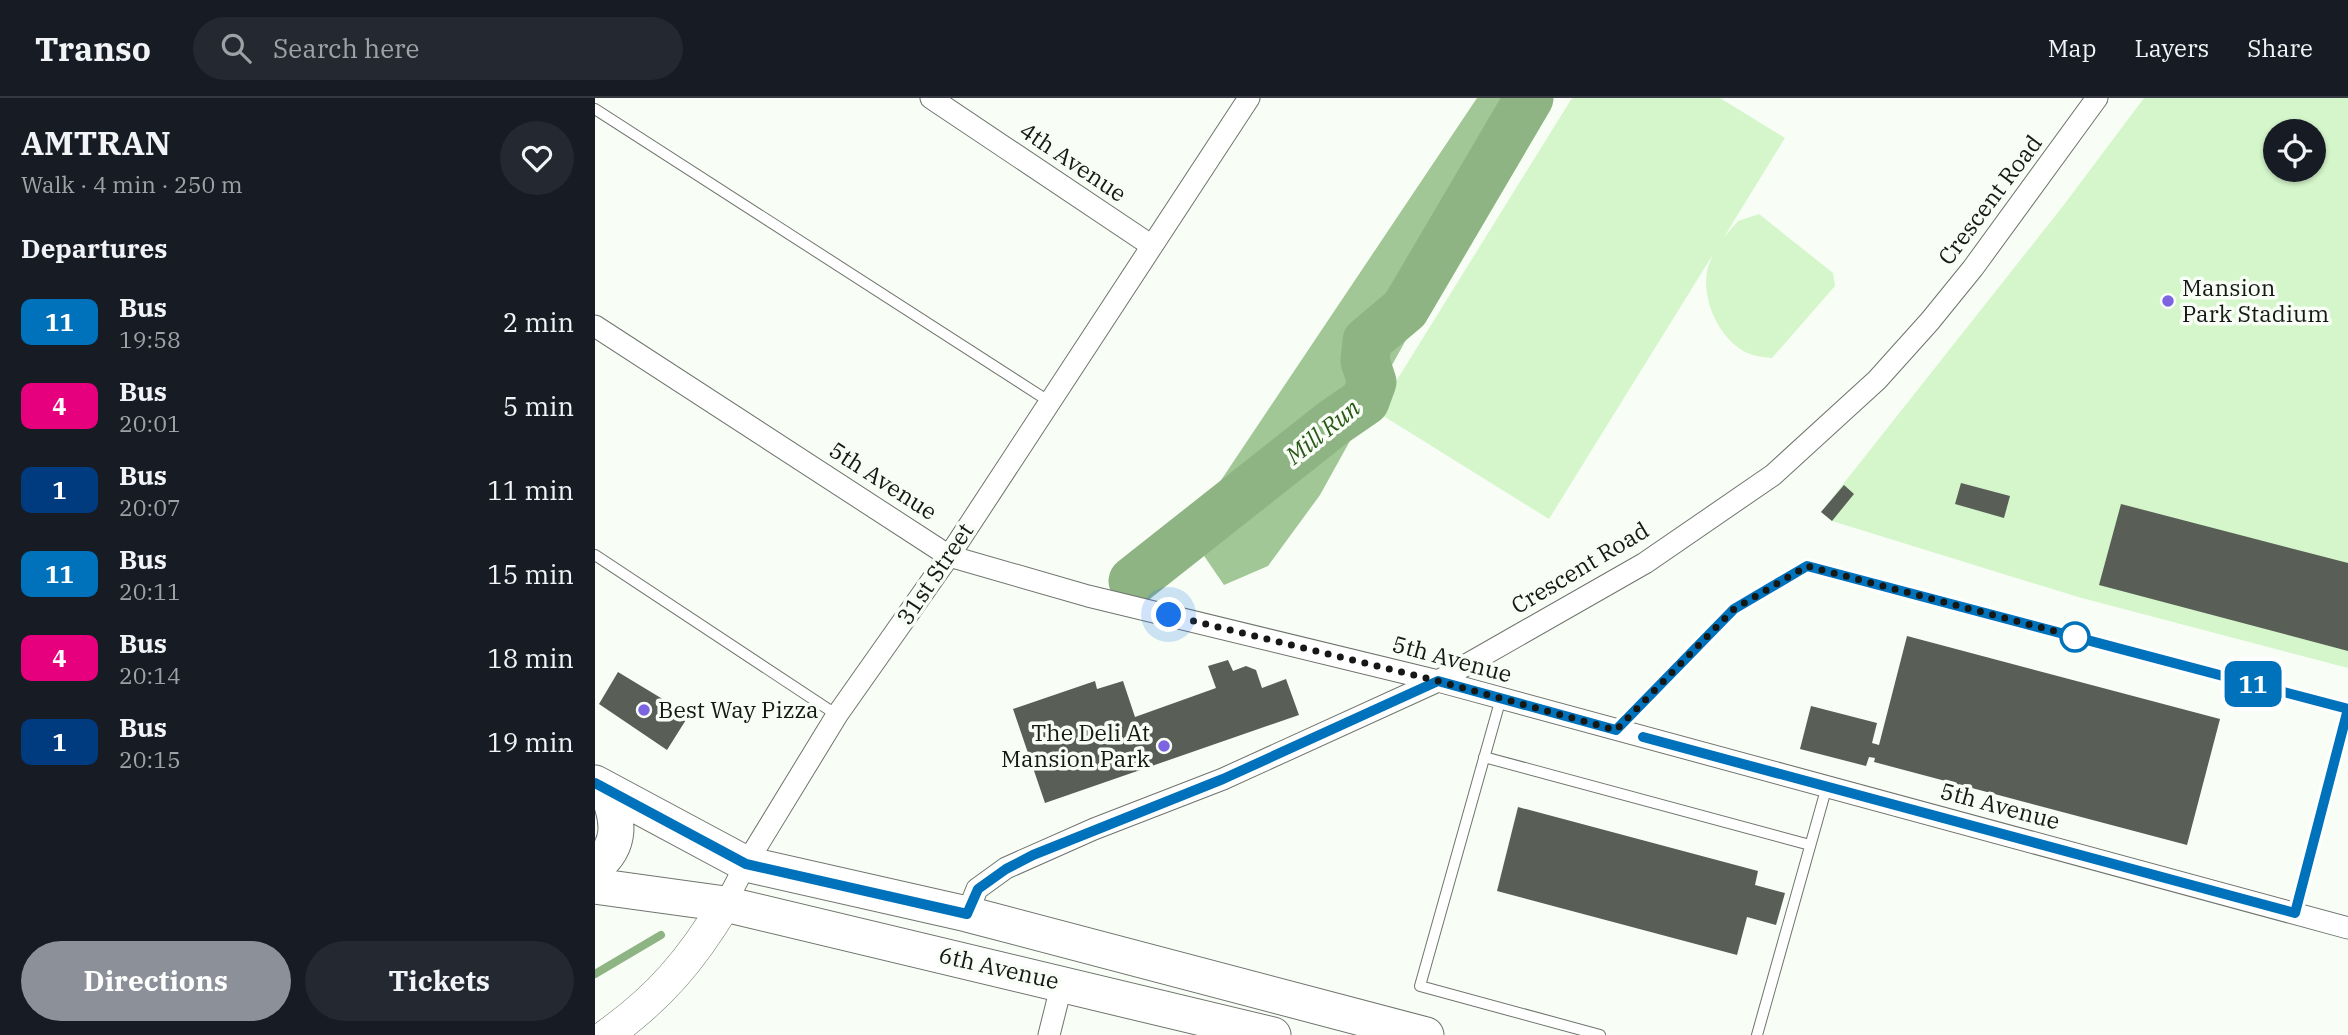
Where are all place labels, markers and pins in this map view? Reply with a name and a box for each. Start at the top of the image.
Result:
place label: Mansion Park Stadium [2182,272,2329,328]
marker: Mansion Park Stadium [2160,293,2176,309]
unlabelled marker [2060,622,2090,652]
place label: Best Way Pizza [658,694,819,724]
marker: Best Way Pizza [636,702,652,718]
place label: The Deli At Mansion Park [1001,717,1151,773]
marker: The Deli At Mansion Park [1156,738,1172,754]

